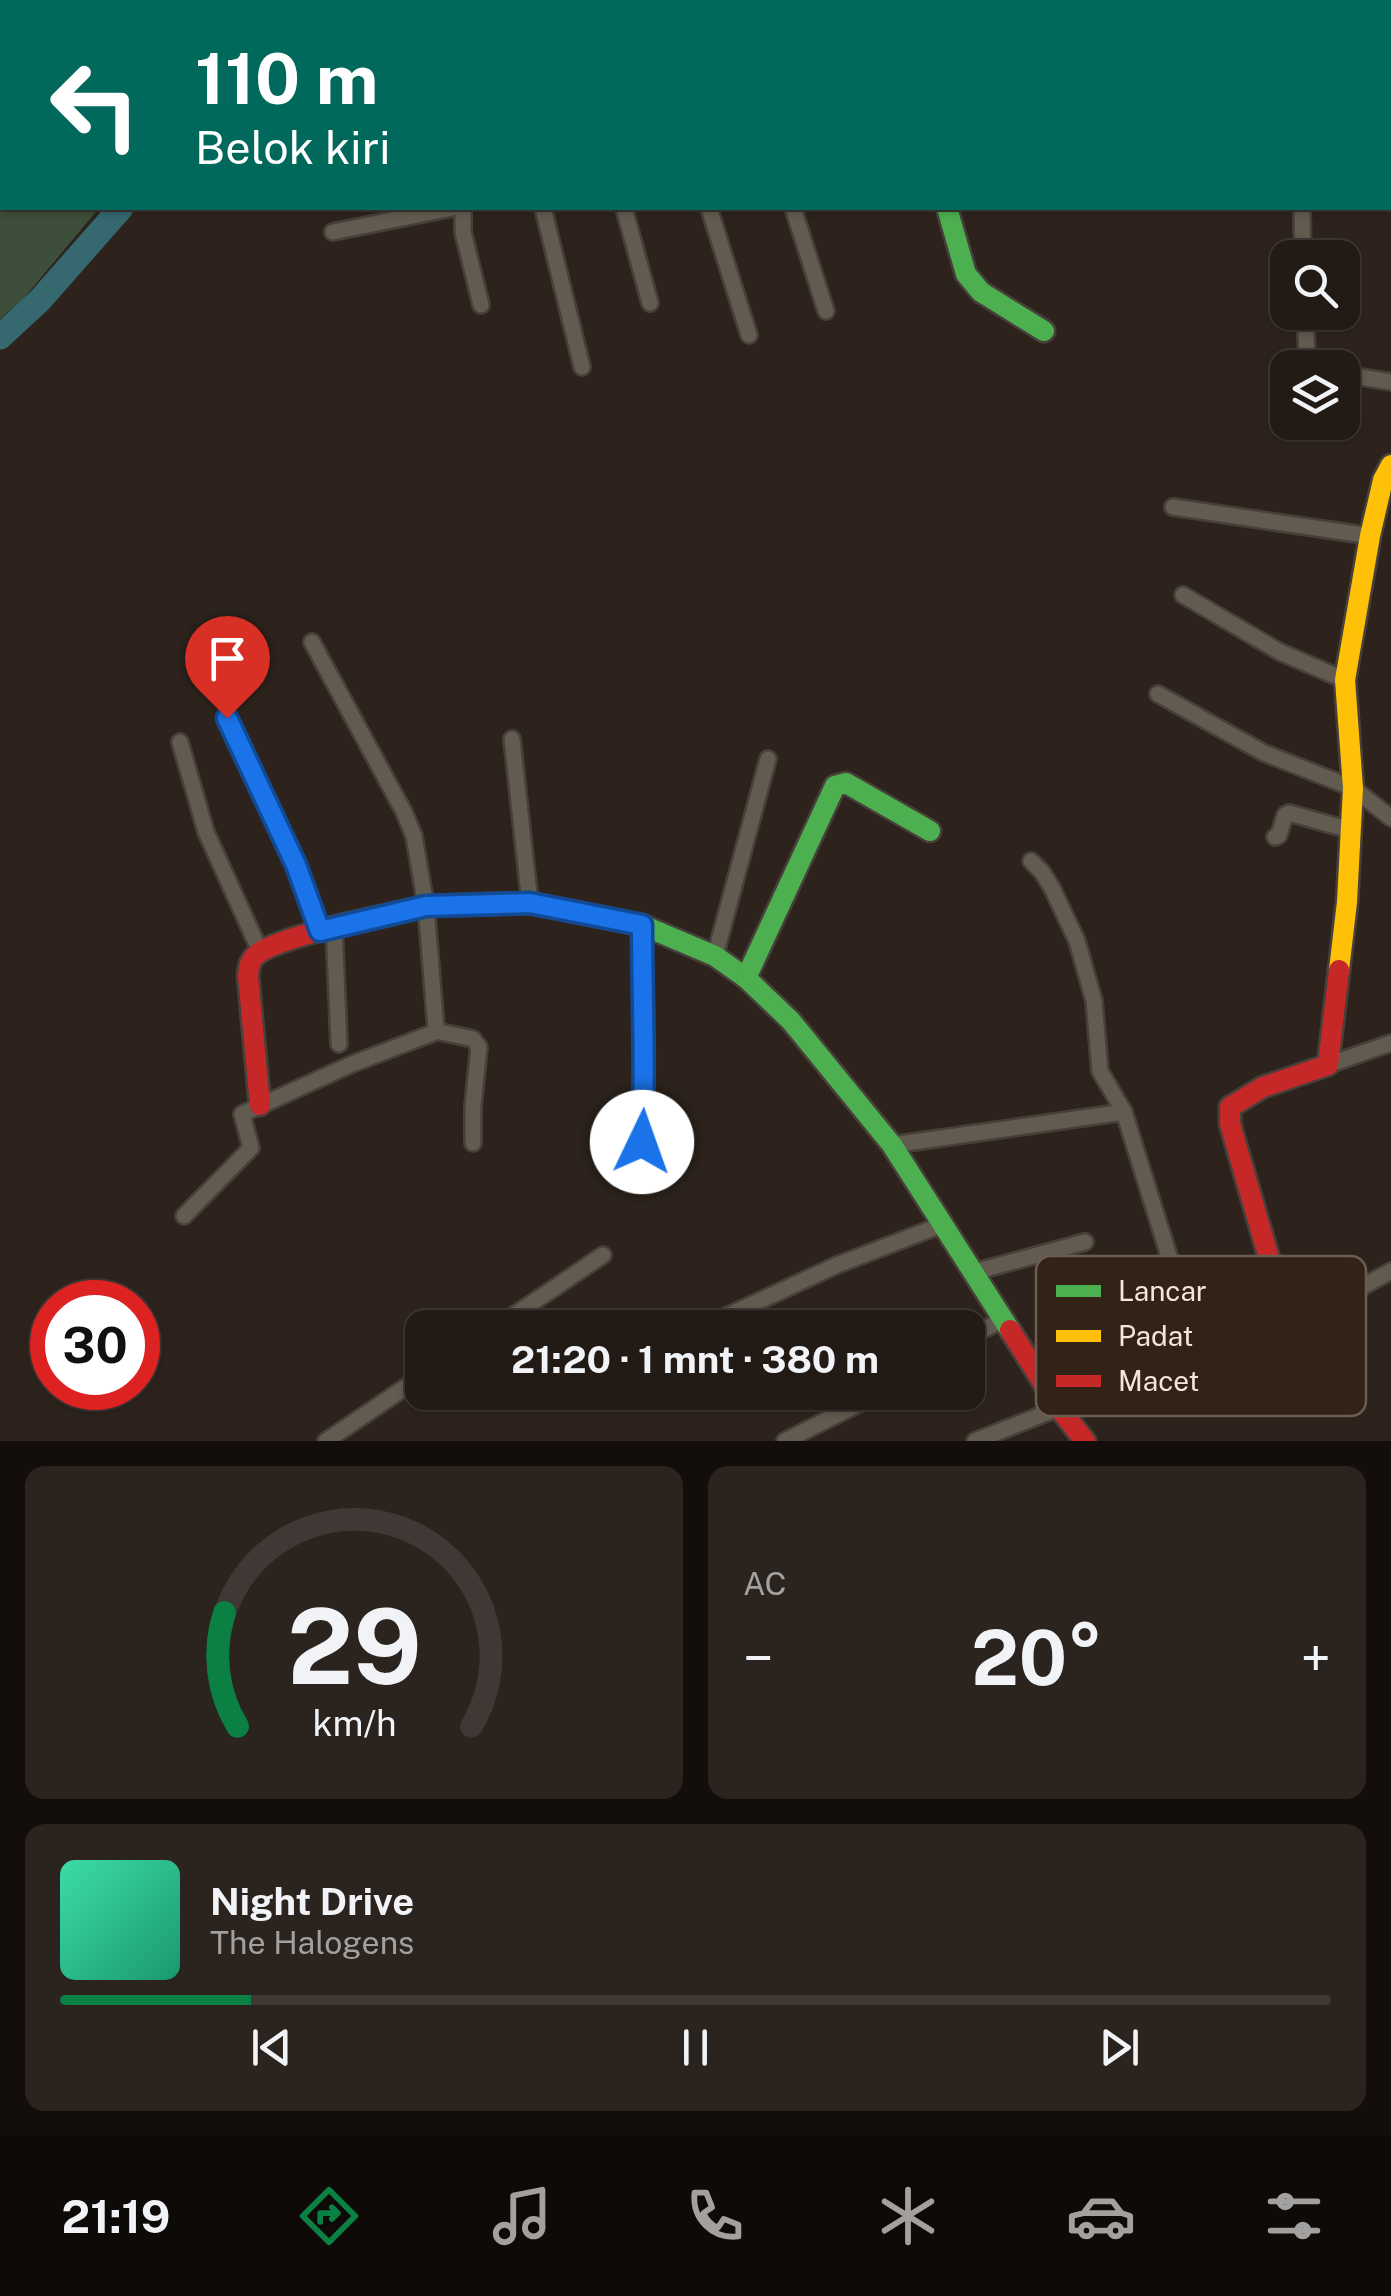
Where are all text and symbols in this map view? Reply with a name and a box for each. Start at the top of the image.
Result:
text: 110 m [195,37,379,120]
icon: left [30,40,160,170]
text: Belok kiri [195,121,390,174]
map controls [1270,240,1360,440]
button: search [1270,240,1360,330]
button: layers [1270,350,1360,440]
pin [185,616,270,719]
icon: arrive [200,631,255,686]
position arrow [590,1090,694,1194]
legend [1036,1256,1366,1416]
text: Lancar [1118,1274,1207,1307]
speed limit sign: 30 [30,1280,160,1410]
text: Padat [1118,1319,1194,1352]
text: 21:20 · 1 mnt · 380 m [511,1337,879,1382]
text: Macet [1118,1364,1199,1397]
text: AC [743,1565,787,1602]
text: 29 [287,1585,421,1707]
text: 20° [971,1614,1103,1702]
text: − [743,1626,774,1690]
text: + [1300,1626,1331,1690]
text: km/h [312,1702,396,1744]
text: Night Drive [210,1879,414,1924]
text: The Halogens [210,1924,414,1961]
icon: previous [244,2020,299,2075]
icon: pause [668,2020,723,2075]
icon: next [1092,2020,1147,2075]
icon: directions [294,2181,364,2251]
icon: music [487,2181,557,2251]
icon: phone [680,2181,750,2251]
icon: climate [873,2181,943,2251]
icon: car [1066,2181,1136,2251]
icon: filters [1259,2181,1329,2251]
text: 21:19 [62,2190,170,2243]

